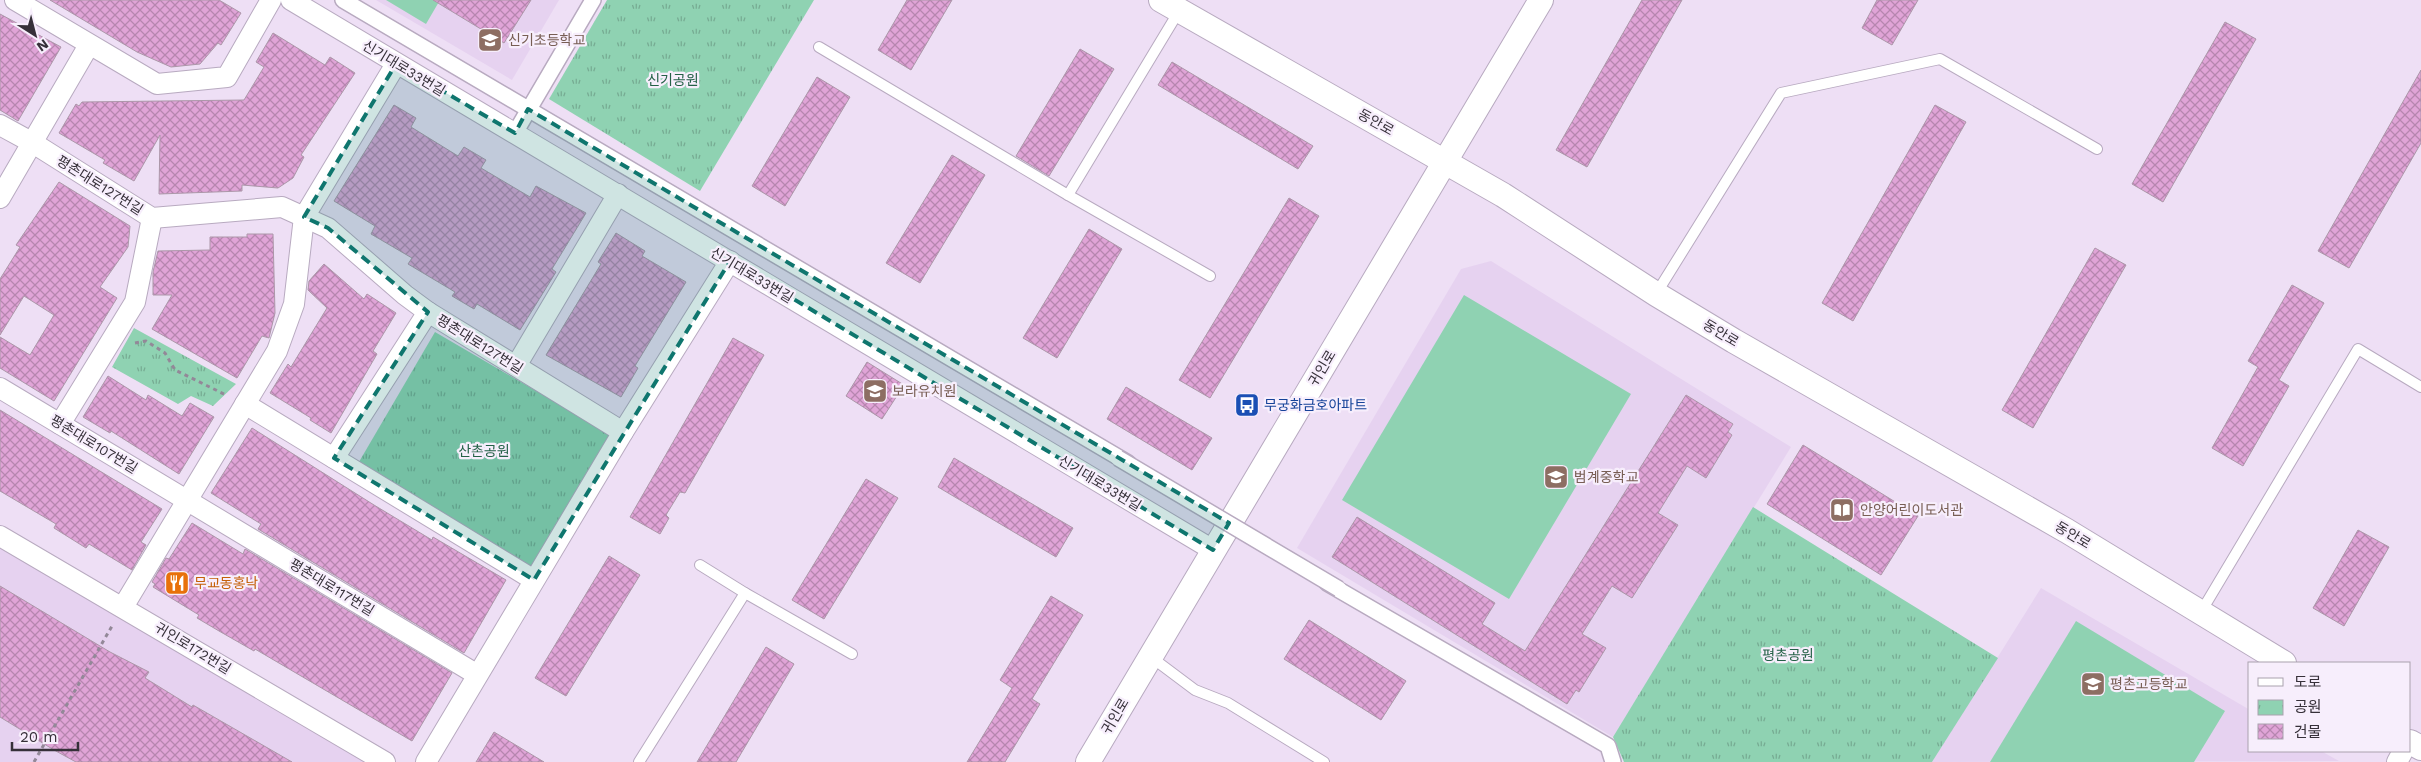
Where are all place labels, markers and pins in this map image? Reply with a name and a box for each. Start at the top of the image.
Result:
school or university icon: 신기초등학교 [477,27,503,53]
place label: 신기초등학교 [508,32,585,48]
school or university icon: 보라유치원 [862,378,888,404]
place label: 보라유치원 [892,383,956,399]
bus stop icon: 무궁화금호아파트 [1234,392,1260,418]
place label: 무궁화금호아파트 [1264,397,1367,413]
school or university icon: 범계중학교 [1543,464,1569,490]
place label: 범계중학교 [1574,469,1639,485]
library icon: 안양어린이도서관 [1829,497,1855,523]
place label: 안양어린이도서관 [1860,502,1963,518]
restaurant icon: 무교동홍낙 [164,570,190,596]
place label: 무교동홍낙 [194,575,259,591]
school or university icon: 평촌고등학교 [2080,671,2106,697]
place label: 평촌고등학교 [2110,676,2187,692]

